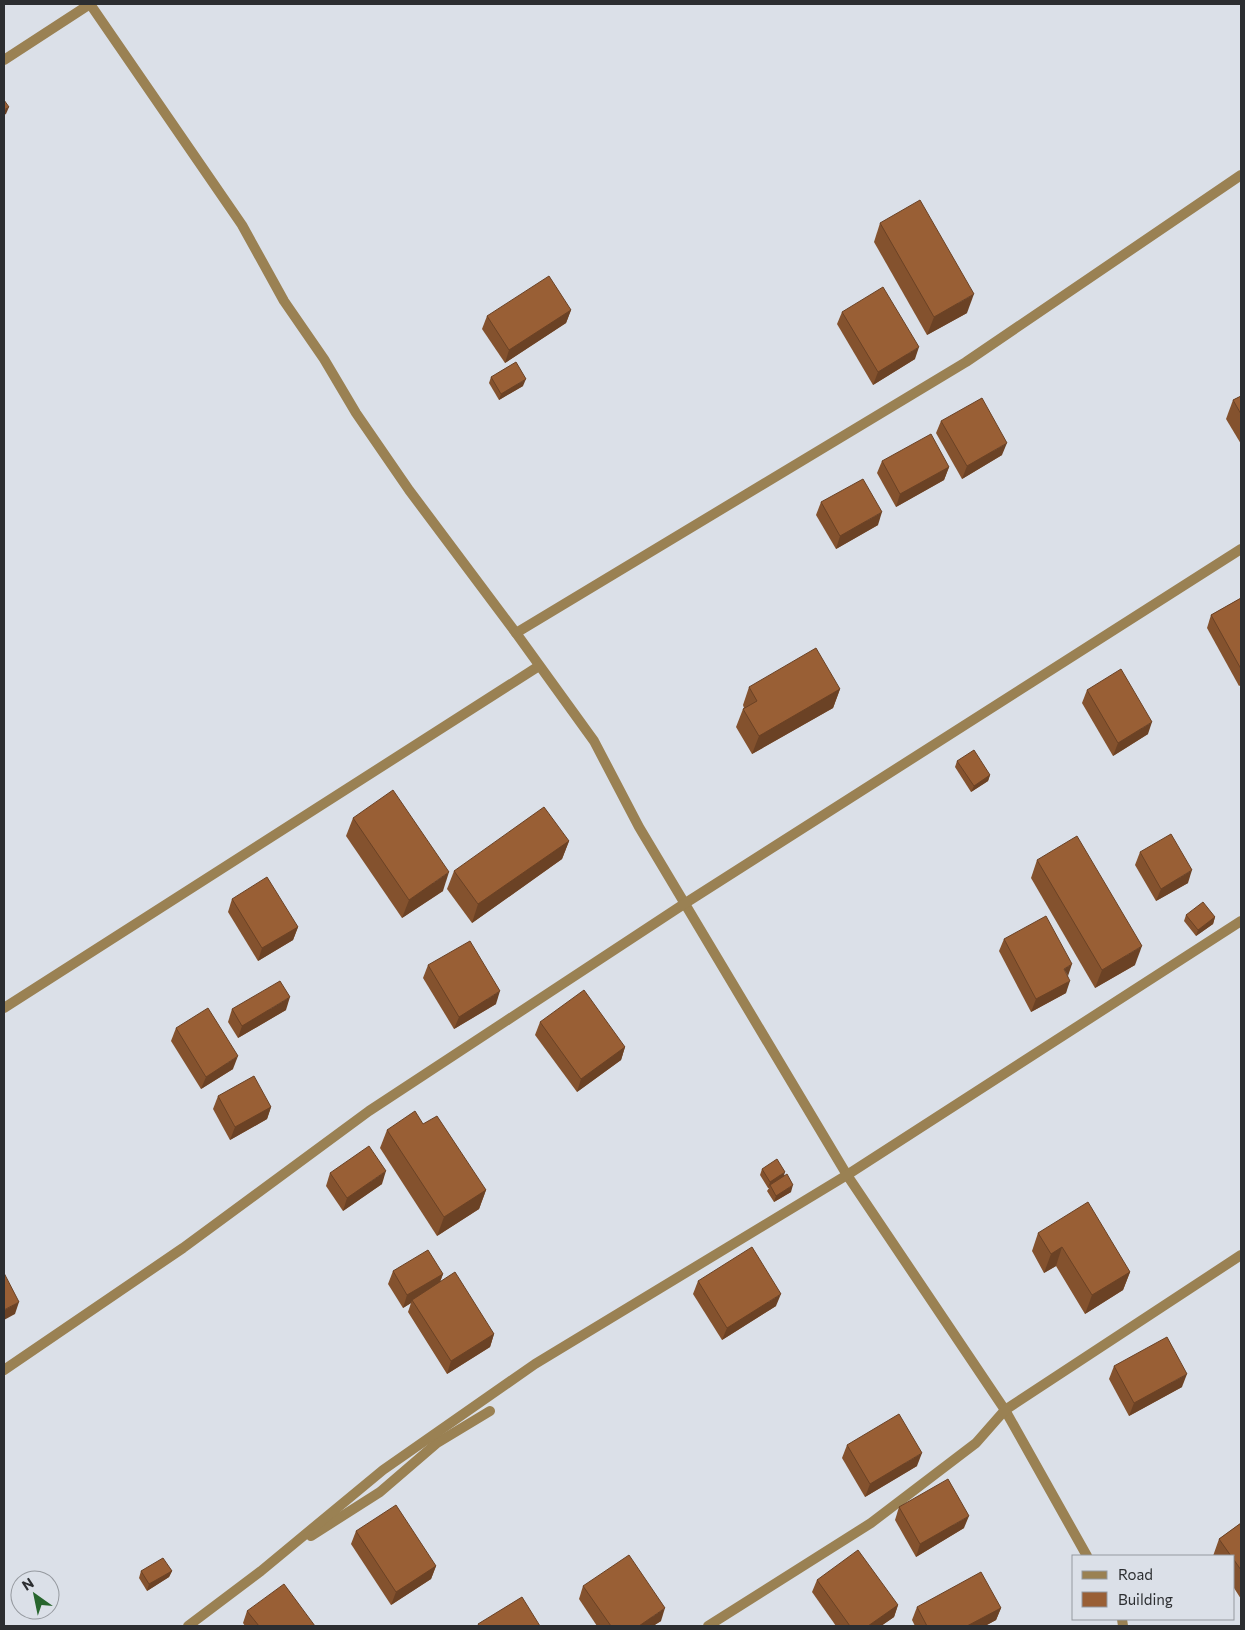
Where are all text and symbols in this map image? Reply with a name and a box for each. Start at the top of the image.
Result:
legend [1072,1555,1235,1620]
text: Road [1118,1565,1153,1583]
north arrow [10,1570,60,1620]
text: N [19,1574,37,1594]
text: Building [1118,1590,1173,1608]

